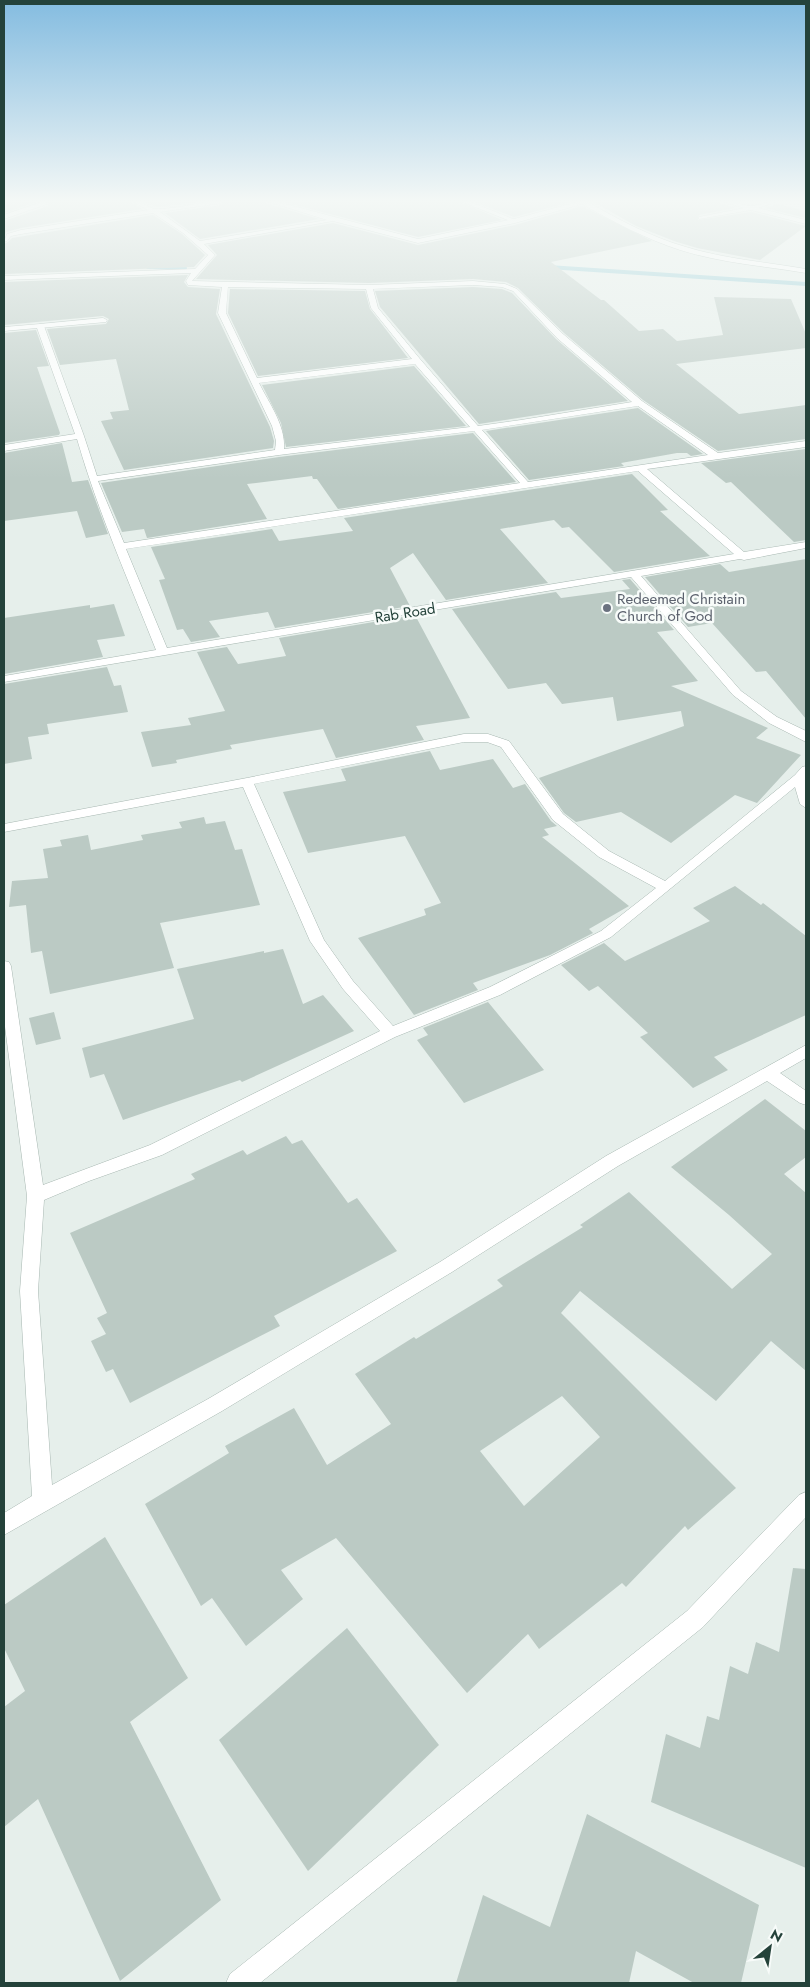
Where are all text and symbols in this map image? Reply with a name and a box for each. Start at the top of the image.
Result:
place label: Redeemed Christain Church of God [617,588,745,627]
street label: Rab Road [373,597,437,629]
marker: Redeemed Christain Church of God [601,602,613,614]
north arrow [745,1922,795,1972]
text: N [767,1924,786,1947]

